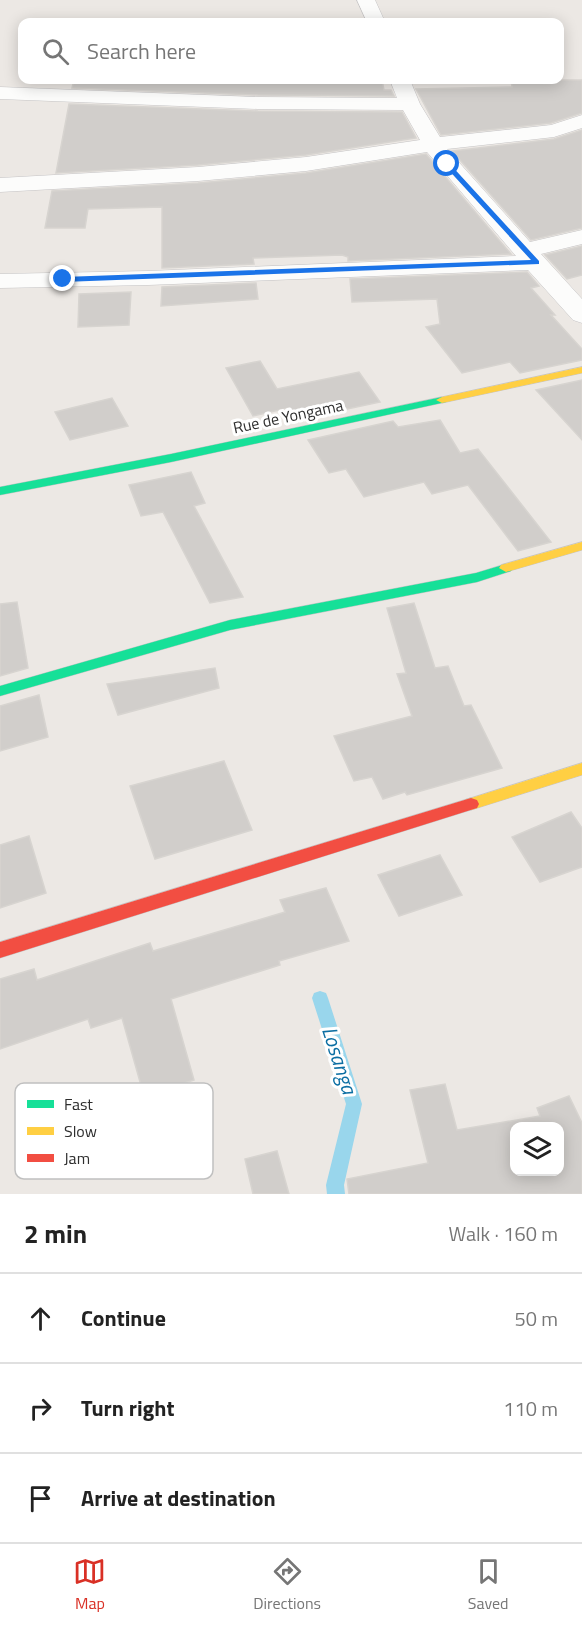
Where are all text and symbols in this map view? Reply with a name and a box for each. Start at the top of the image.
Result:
search box [18,18,564,84]
text: Search here [87,34,196,68]
icon: search [39,35,72,68]
route start [433,150,459,176]
route end [49,265,75,291]
street label: Rue de Yongama [231,393,345,439]
water label: Losanga [314,1022,366,1099]
legend [15,1083,213,1179]
text: Fast [64,1092,93,1116]
text: Slow [64,1119,97,1143]
map controls [510,1122,564,1176]
button: layers [510,1122,564,1176]
text: Jam [64,1146,90,1170]
text: 2 min [24,1214,87,1253]
text: Walk · 160 m [449,1218,558,1249]
text: Continue [81,1301,166,1335]
icon: ahead [24,1302,57,1335]
text: 50 m [514,1303,558,1334]
text: Turn right [81,1391,175,1425]
icon: right [24,1392,57,1425]
text: 110 m [503,1393,558,1424]
text: Arrive at destination [81,1481,276,1515]
icon: arrive [24,1482,57,1515]
tab: Map [73,1555,106,1615]
tab: Directions [253,1555,321,1615]
tab: Saved [468,1555,509,1615]

